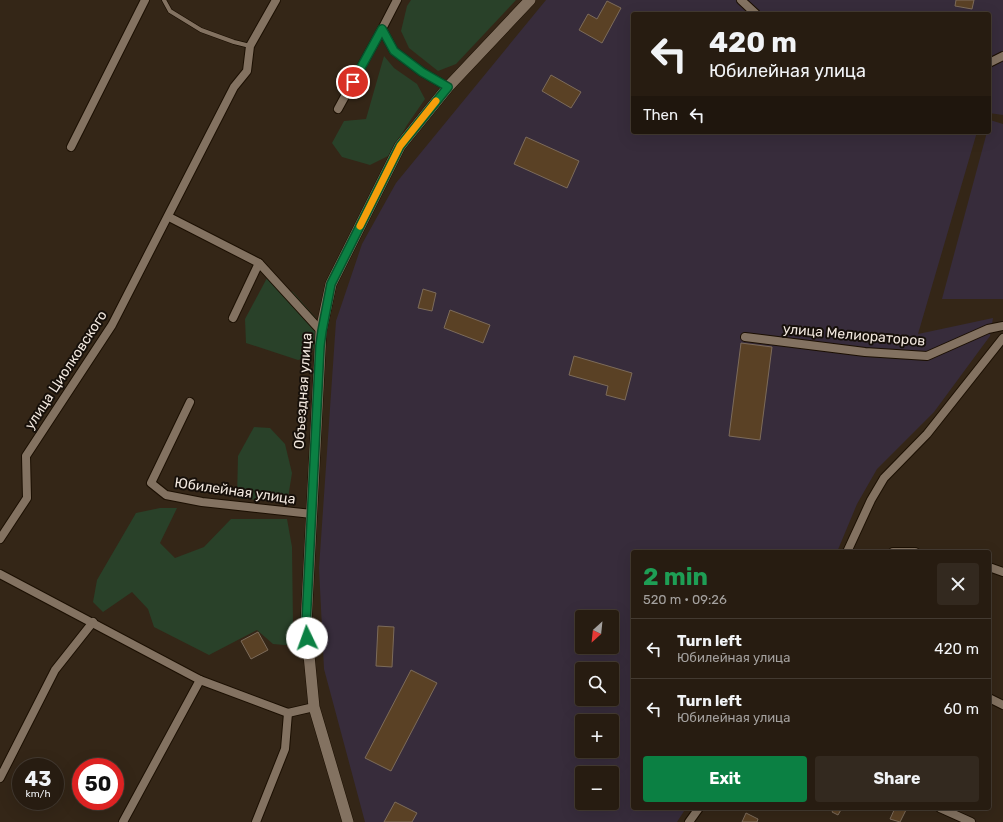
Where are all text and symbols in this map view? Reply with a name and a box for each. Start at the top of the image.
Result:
text: 420 m [709,26,797,59]
icon: left [643,28,695,80]
text: Юбилейная улица [709,60,866,82]
pin [336,65,370,99]
icon: arrive [342,71,364,93]
icon: left [686,104,708,126]
text: Then [643,106,678,124]
street label: улица Циолковского [21,307,111,433]
street label: улица Мелиораторов [782,320,926,350]
street label: Объездная улица [290,332,316,450]
street label: Юбилейная улица [173,474,297,508]
text: 2 min [643,563,708,591]
button: close [937,563,979,605]
text: 520 m · 09:26 [643,592,727,607]
north arrow [575,610,619,654]
map controls [575,610,619,810]
position arrow [286,617,328,659]
text: Turn left [677,632,742,650]
icon: left [643,638,665,660]
text: 420 m [934,640,979,658]
text: Юбилейная улица [677,650,790,665]
button: search [575,662,619,706]
text: Turn left [677,692,742,710]
icon: left [643,698,665,720]
text: 60 m [943,700,979,718]
text: Юбилейная улица [677,710,790,725]
button: + [575,714,619,758]
button: Exit [643,756,807,802]
button: Share [815,756,979,802]
speed limit sign: 50 [72,758,124,810]
button: − [575,766,619,810]
text: 43 [25,767,51,791]
text: km/h [26,788,50,800]

